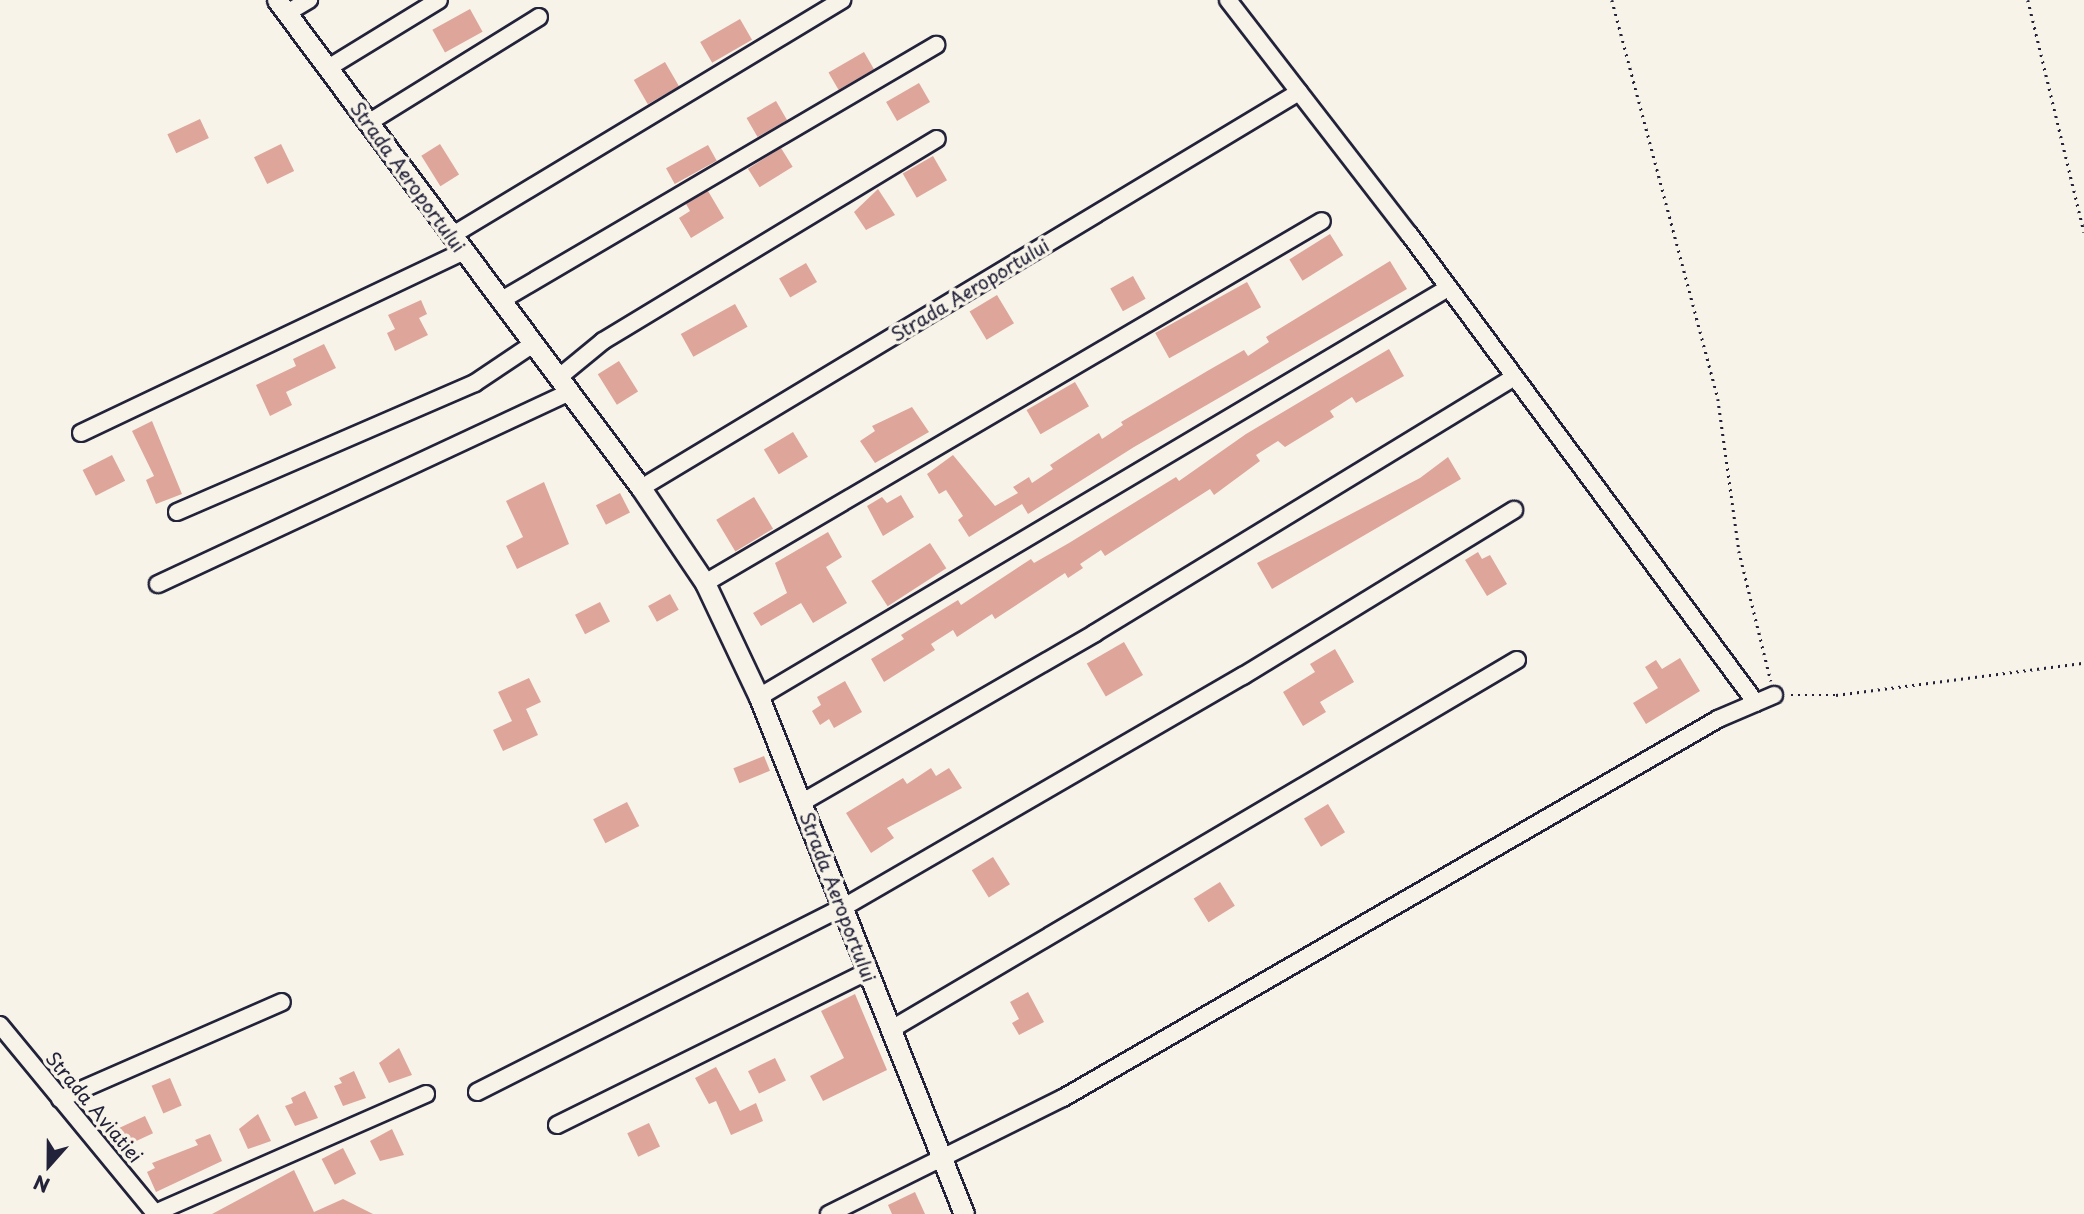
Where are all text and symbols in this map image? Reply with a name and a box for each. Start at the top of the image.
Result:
street label: Strada Aeroportului [345,97,471,257]
street label: Strada Aeroportului [886,233,1054,347]
street label: Strada Aeroportului [795,808,881,986]
street label: Strada Aviatiei [41,1047,147,1167]
north arrow [14,1130,84,1200]
text: N [29,1169,54,1200]

